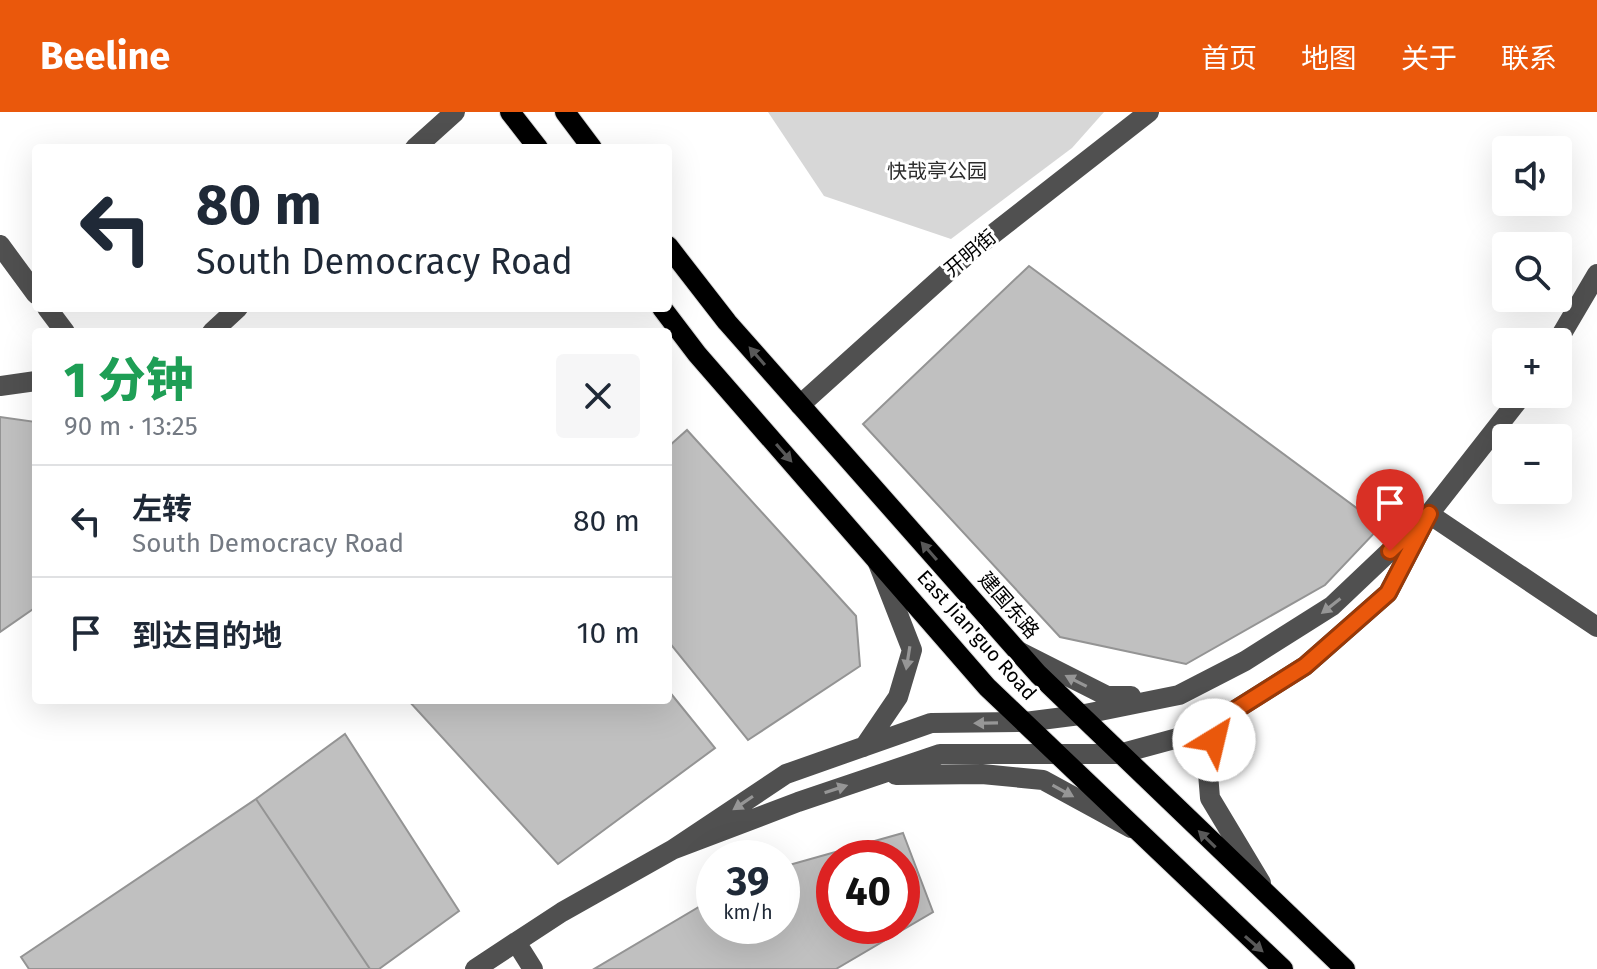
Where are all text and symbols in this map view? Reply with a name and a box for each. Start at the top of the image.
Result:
text: Beeline [40,33,170,79]
text: 首页 [1201,42,1257,75]
text: 地图 [1301,42,1357,75]
text: 关于 [1401,42,1457,75]
text: 联系 [1501,42,1557,75]
map controls [1492,136,1572,504]
button: sound [1492,136,1572,216]
park label: 快哉亭公园 [887,159,987,183]
text: 80 m [196,172,322,239]
icon: left [64,176,168,280]
street label: 开明街 [939,225,1001,281]
button: search [1492,232,1572,312]
text: South Democracy Road [196,240,573,284]
button: + [1492,328,1572,408]
one-way arrow [749,346,766,366]
text: 1 分钟 [64,352,194,410]
button: close [556,354,640,438]
text: 90 m · 13:25 [64,411,198,442]
button: − [1492,424,1572,504]
one-way arrow [775,443,792,463]
pin [1356,469,1424,551]
icon: arrive [1368,481,1412,525]
text: 左转 [132,491,192,527]
icon: left [64,499,108,543]
text: 80 m [573,503,640,539]
text: South Democracy Road [132,528,404,559]
one-way arrow [921,541,938,561]
street label: East Jian'guo Road [912,565,1042,705]
street label: 建国东路 [974,567,1044,643]
one-way arrow [1321,597,1341,613]
icon: arrive [64,611,108,655]
text: 10 m [577,615,640,651]
text: 到达目的地 [132,618,282,654]
one-way arrow [901,646,914,671]
one-way arrow [1065,674,1088,687]
position arrow [1172,698,1256,782]
one-way arrow [973,716,998,729]
one-way arrow [825,782,849,794]
one-way arrow [1051,784,1074,797]
one-way arrow [733,795,754,810]
one-way arrow [1198,830,1217,848]
speed limit sign: 40 [816,840,920,944]
text: 39 [727,858,769,906]
text: km/h [723,900,773,924]
one-way arrow [1244,934,1264,952]

